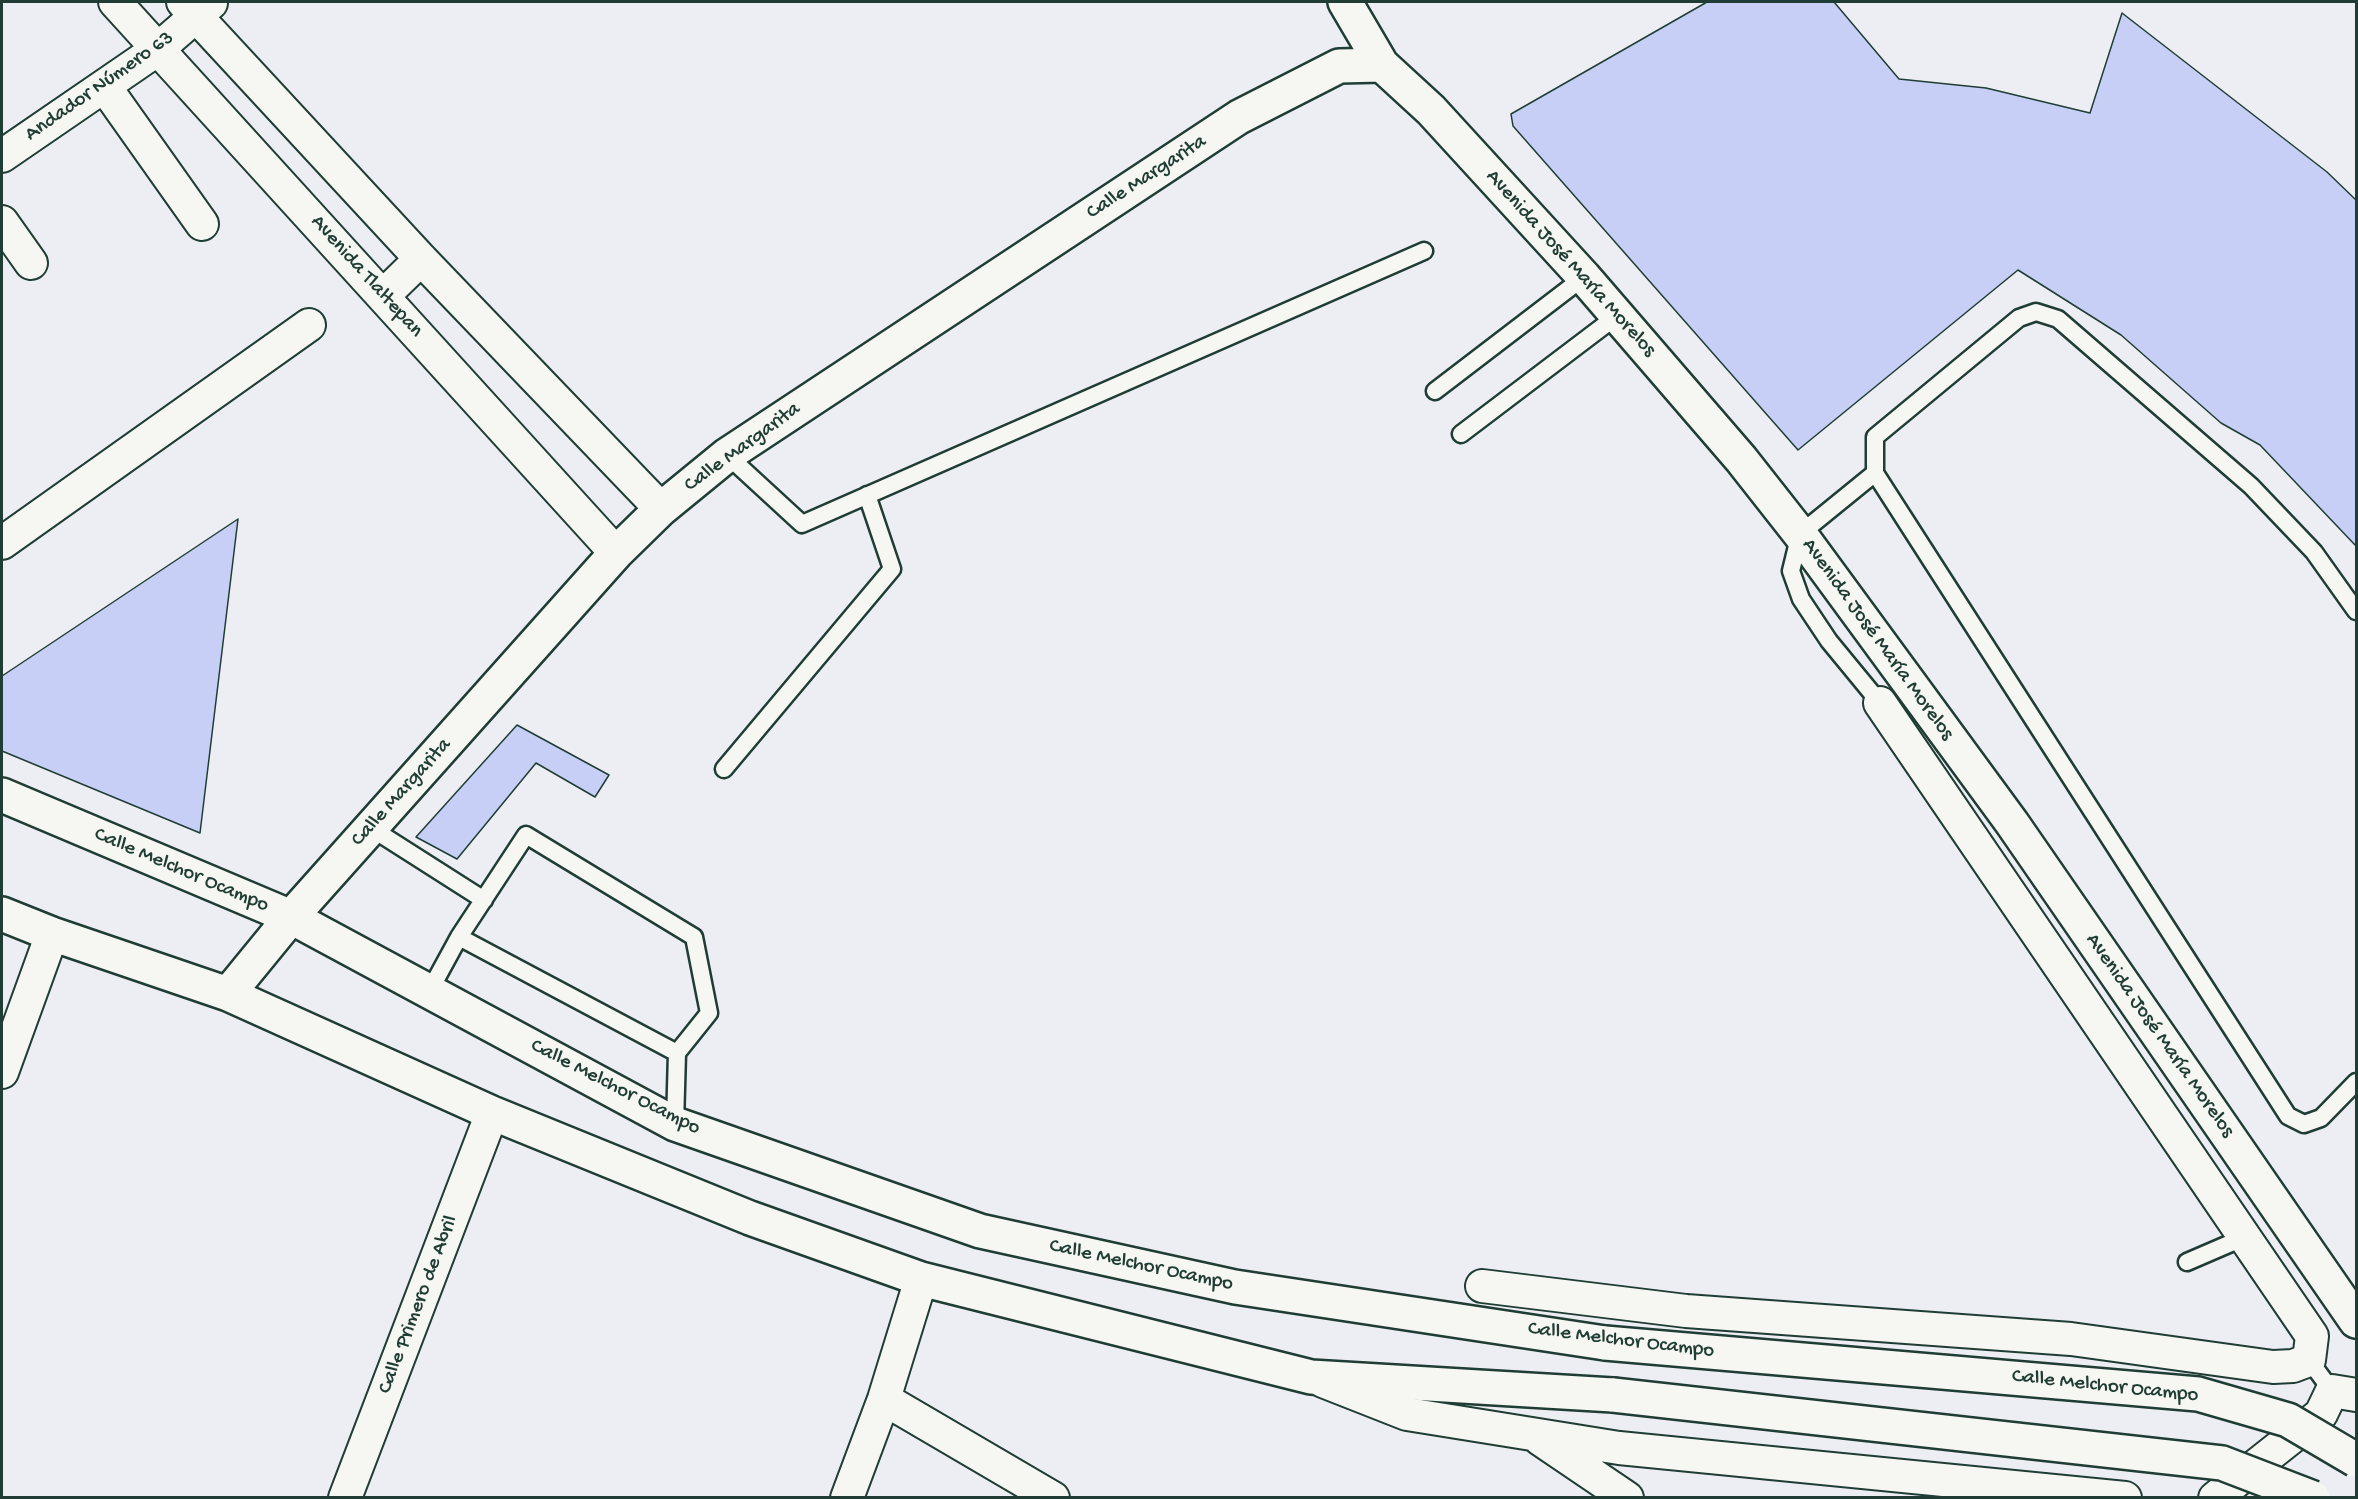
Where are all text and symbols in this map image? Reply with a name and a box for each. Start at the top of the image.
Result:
street label: Andador Número 63 [21,26,179,148]
street label: Calle Margarita [1082,130,1212,226]
street label: Avenida José María Morelos [1479,165,1661,363]
street label: Avenida Tlaltepan [304,210,428,344]
street label: Calle Margarita [680,397,806,499]
street label: Avenida José María Morelos [1795,534,1959,746]
street label: Calle Margarita [347,733,457,853]
street label: Calle Melchor Ocampo [90,823,272,919]
street label: Avenida José María Morelos [2079,929,2239,1143]
street label: Calle Melchor Ocampo [526,1034,704,1142]
street label: Calle Primero de Abril [373,1212,465,1398]
street label: Calle Melchor Ocampo [1047,1234,1235,1298]
street label: Calle Melchor Ocampo [1526,1317,1716,1365]
street label: Calle Melchor Ocampo [2010,1365,2200,1409]

